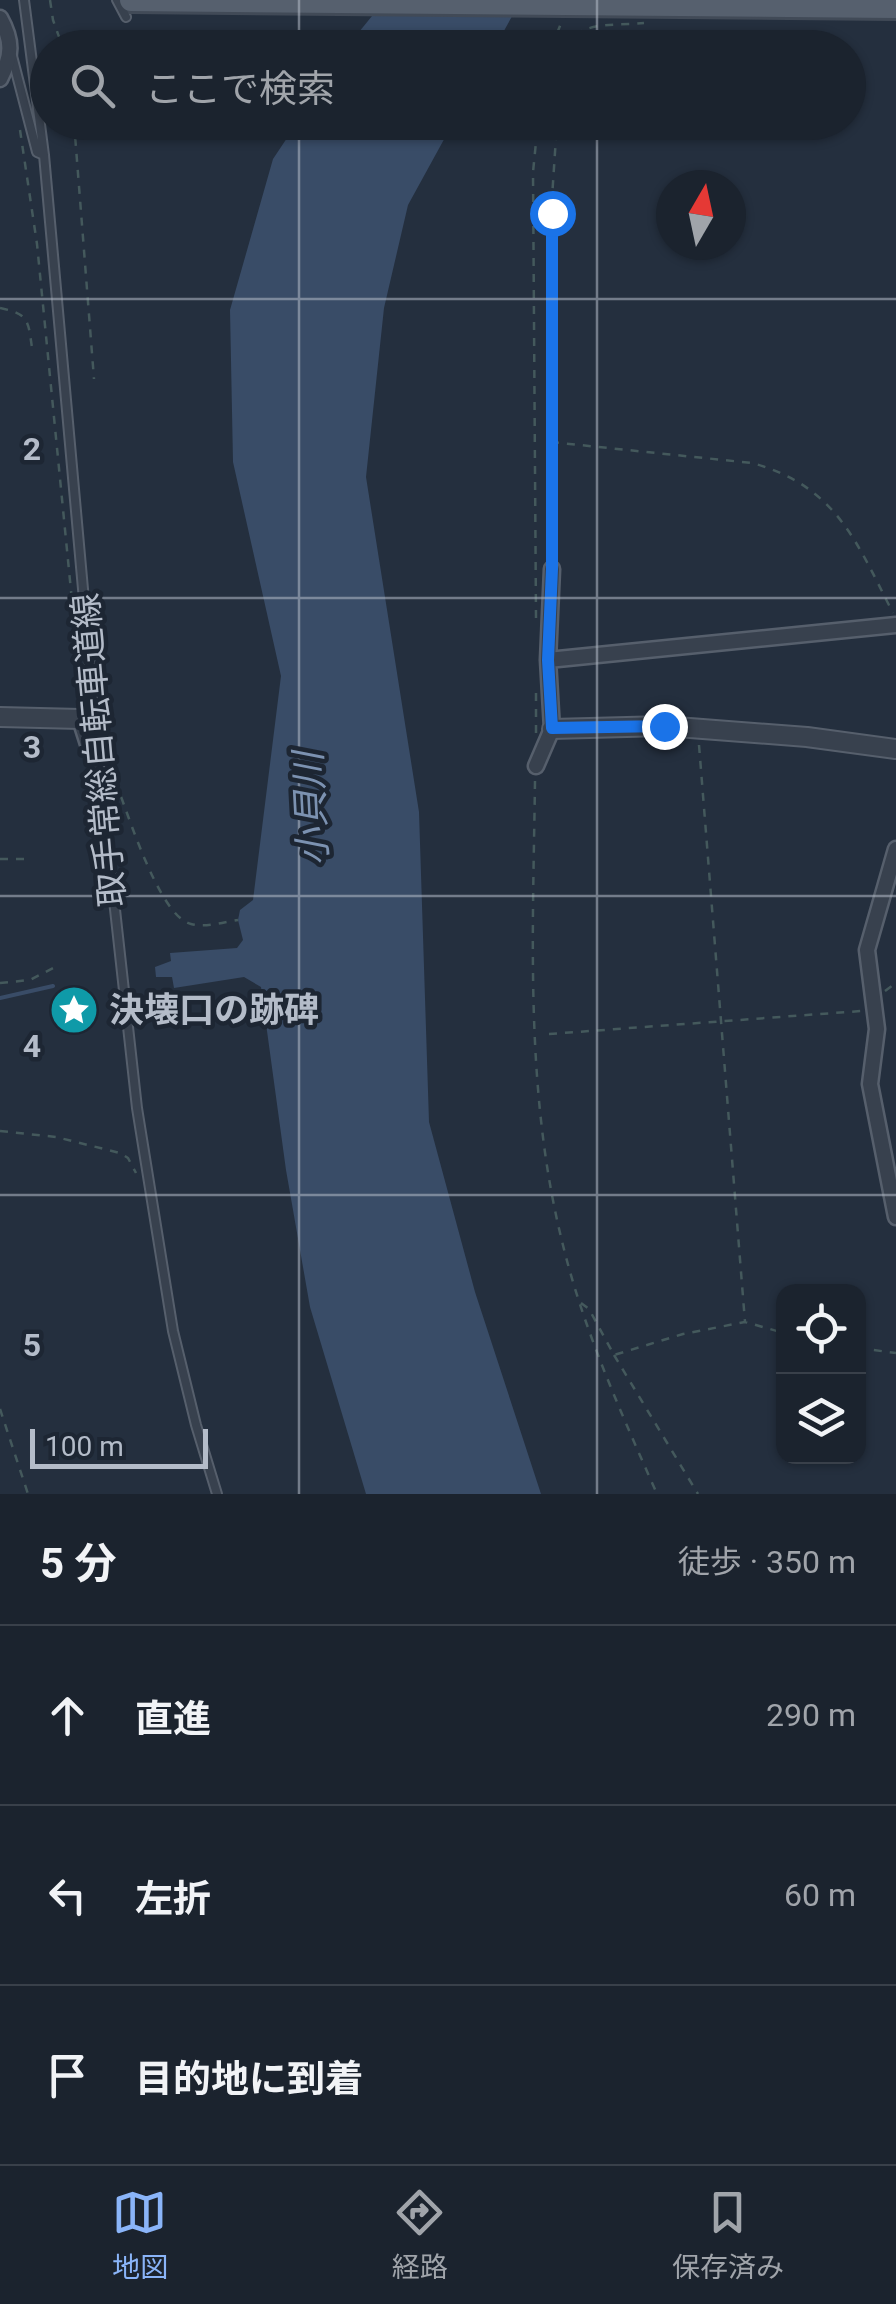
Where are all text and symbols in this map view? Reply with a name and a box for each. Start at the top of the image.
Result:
search box [30,30,866,140]
icon: search [65,58,120,113]
text: ここで検索 [145,67,335,111]
north arrow [656,170,746,260]
route start [530,191,576,237]
text: 2 [23,430,41,468]
street label: 取手常総自転車道線 [65,591,134,909]
route end [642,704,688,750]
text: 3 [23,728,41,766]
water label: 小貝川 [286,747,336,867]
place icon: 決壊口の跡碑 [48,984,100,1036]
place label: 決壊口の跡碑 [109,990,319,1031]
text: 4 [23,1027,41,1065]
map controls [776,1284,866,1464]
button: locate [776,1284,866,1374]
text: 5 [23,1326,41,1364]
button: layers [776,1374,866,1464]
scale bar [30,1424,208,1468]
text: 100 m [45,1430,124,1463]
text: 5 分 [40,1539,117,1588]
text: 徒歩 · 350 m [678,1543,856,1581]
icon: ahead [40,1688,95,1743]
text: 290 m [766,1696,856,1734]
text: 直進 [135,1697,211,1741]
icon: left [40,1868,95,1923]
text: 60 m [784,1876,856,1914]
text: 左折 [135,1877,211,1921]
icon: arrive [40,2048,95,2103]
text: 目的地に到着 [135,2057,363,2101]
tab: 地図 [112,2185,168,2285]
tab: 経路 [392,2185,448,2285]
tab: 保存済み [672,2185,784,2285]

